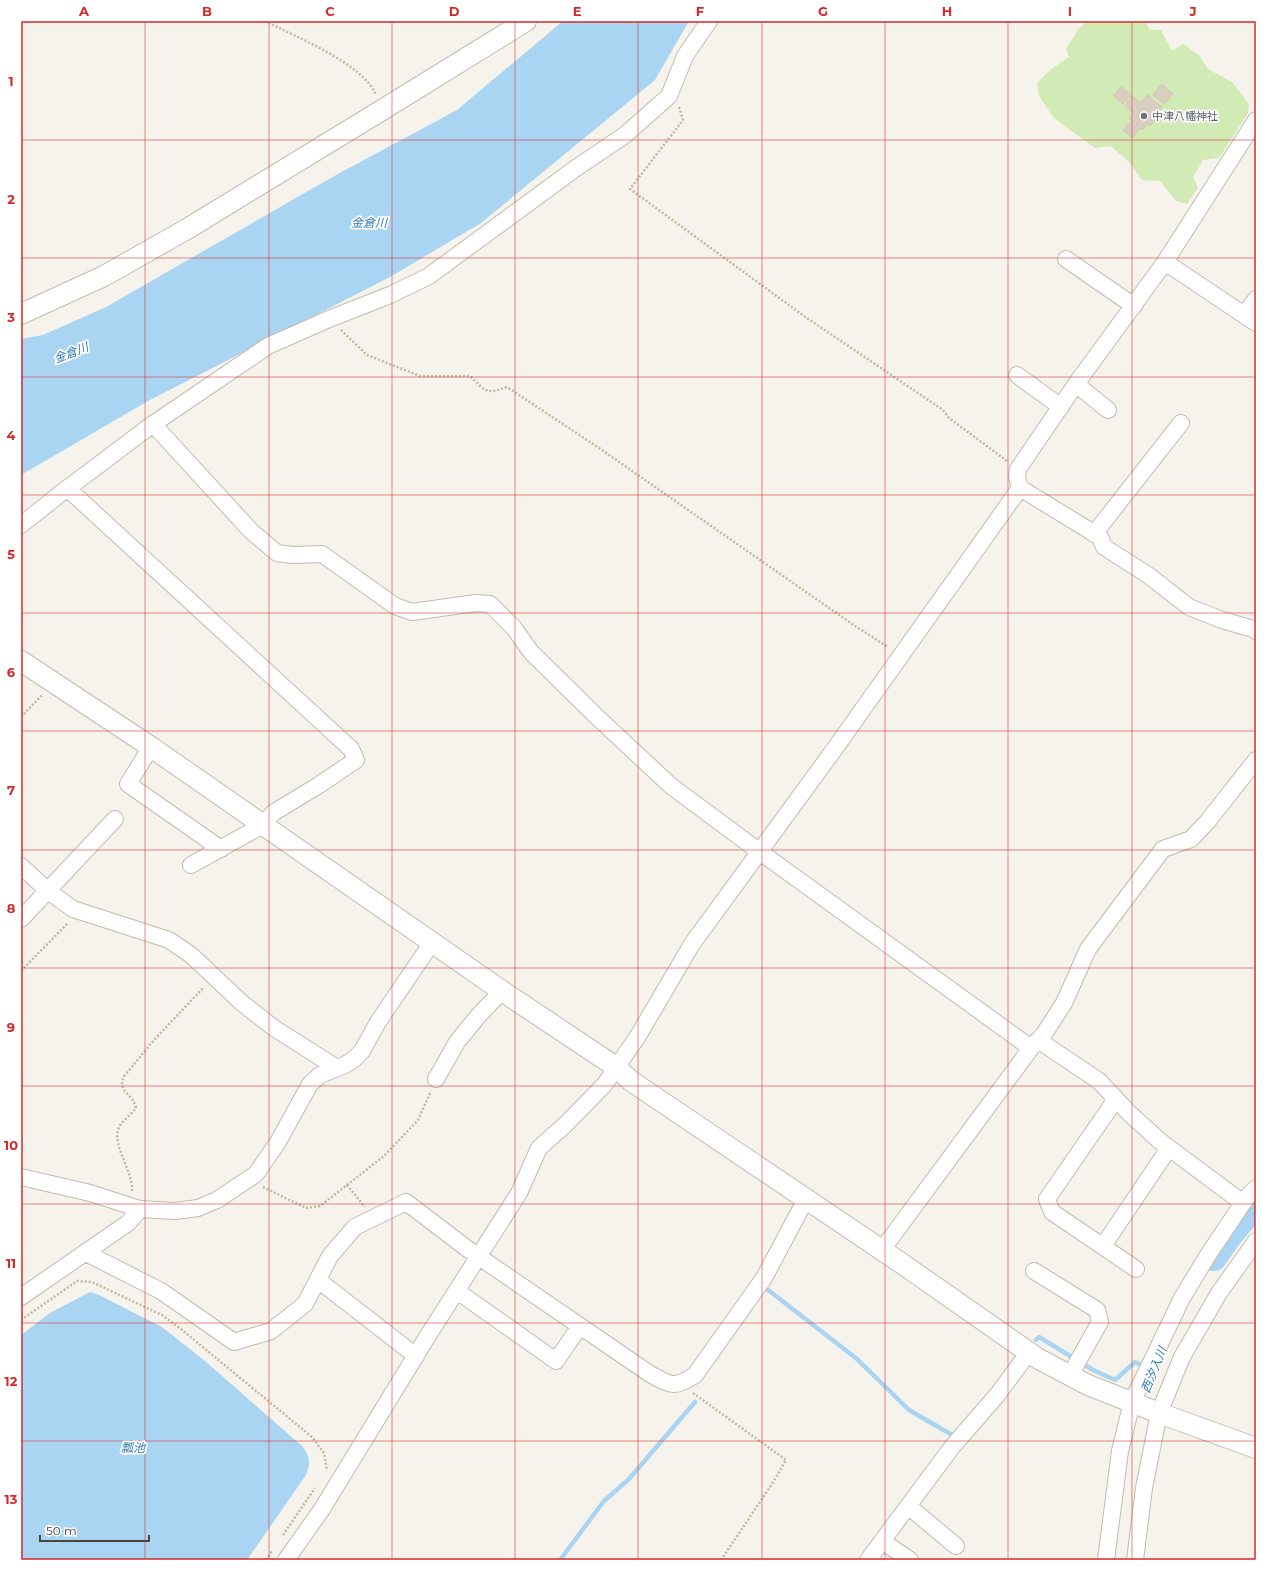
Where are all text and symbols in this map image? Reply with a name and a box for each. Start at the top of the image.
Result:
text: A [78,3,90,19]
text: B [202,3,212,19]
text: C [325,3,335,19]
text: D [449,3,460,19]
text: E [573,3,582,19]
text: F [696,3,704,19]
text: G [818,3,828,19]
text: H [942,3,952,19]
text: I [1068,3,1072,19]
text: J [1188,3,1197,19]
text: 1 [8,73,14,89]
place label: 中津八幡神社 [1152,109,1218,123]
marker: 中津八幡神社 [1139,111,1149,121]
text: 2 [7,191,15,207]
water label: 金倉川 [351,215,389,230]
text: 3 [6,309,15,325]
water label: 金倉川 [51,338,92,366]
text: 4 [7,427,16,443]
text: 5 [7,546,15,562]
text: 6 [7,664,16,680]
text: 7 [7,782,15,798]
text: 8 [7,900,16,916]
text: 9 [7,1019,15,1035]
text: 10 [4,1137,18,1153]
text: 11 [6,1255,16,1271]
water label: 西汐入川 [1138,1343,1170,1395]
text: 12 [5,1373,18,1389]
water label: 瓢池 [121,1440,146,1455]
text: 13 [5,1491,18,1507]
scale bar [40,1517,149,1543]
text: 50 m [46,1523,77,1538]

